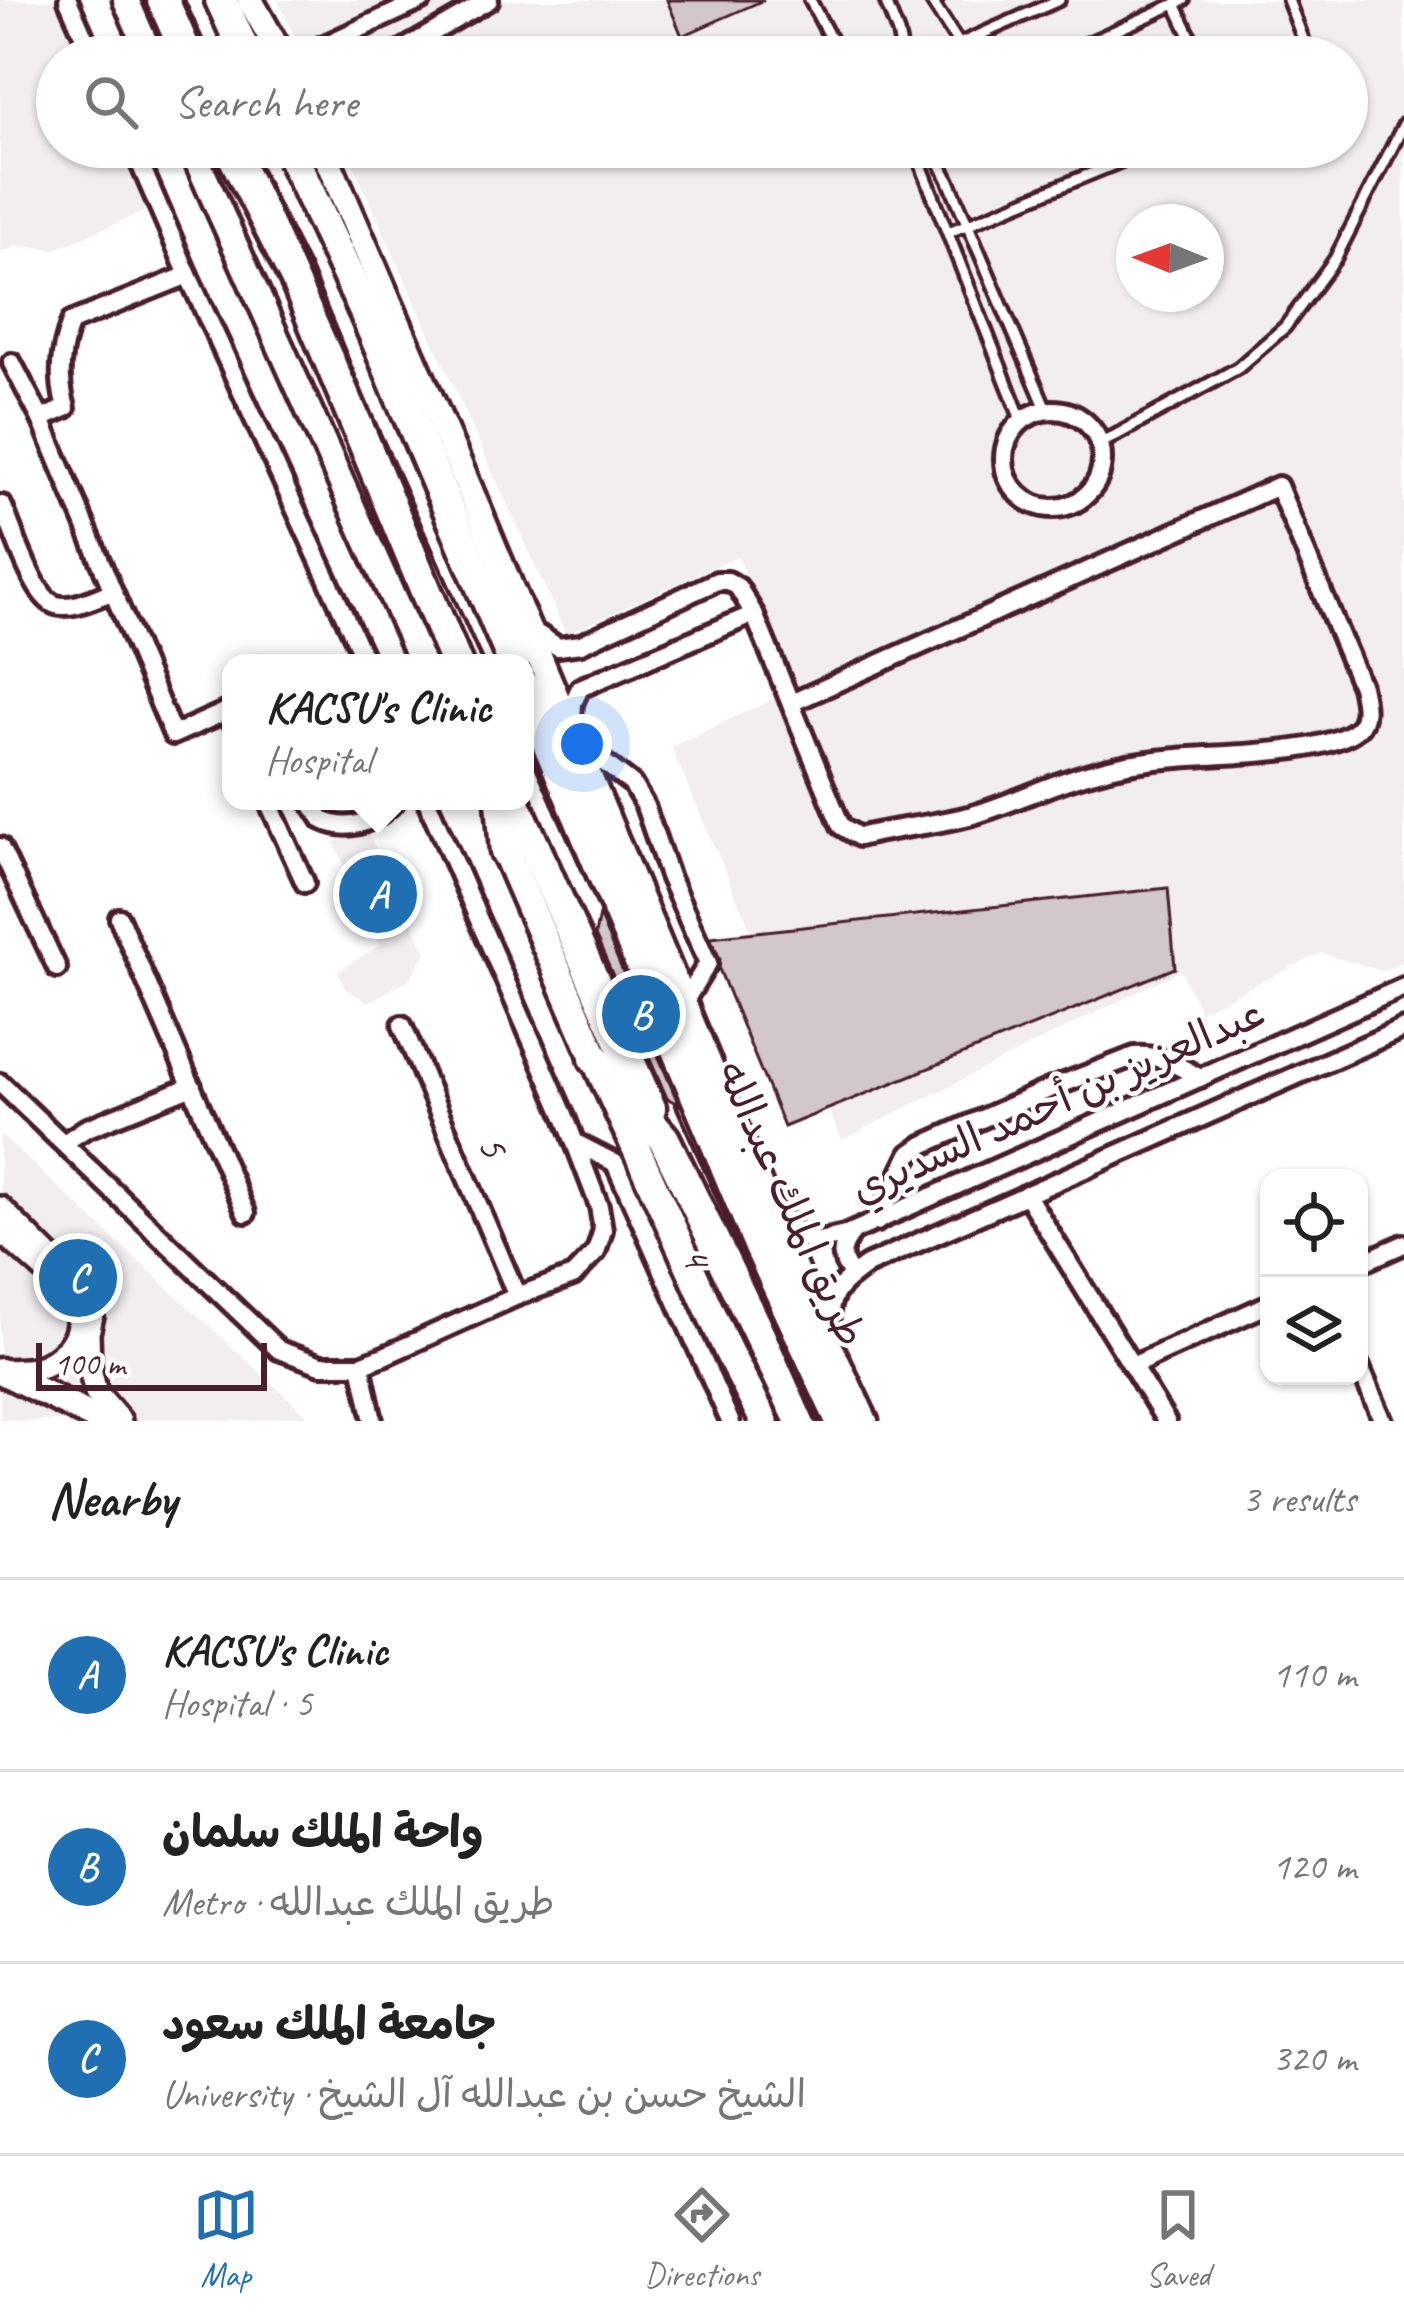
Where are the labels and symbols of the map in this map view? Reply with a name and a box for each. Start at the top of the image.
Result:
north arrow [1116,204,1224,312]
your location [552,714,612,774]
pin: A [339,849,417,939]
pin: B [602,969,680,1059]
street label: عبدالعزيز بن أحمد السديري [843,986,1274,1219]
street label: طريق الملك عبدالله [704,1053,878,1355]
street label: 5 [465,1127,522,1167]
pin: C [39,1233,117,1323]
street label: 4 [668,1238,726,1280]
scale bar [36,1337,267,1390]

